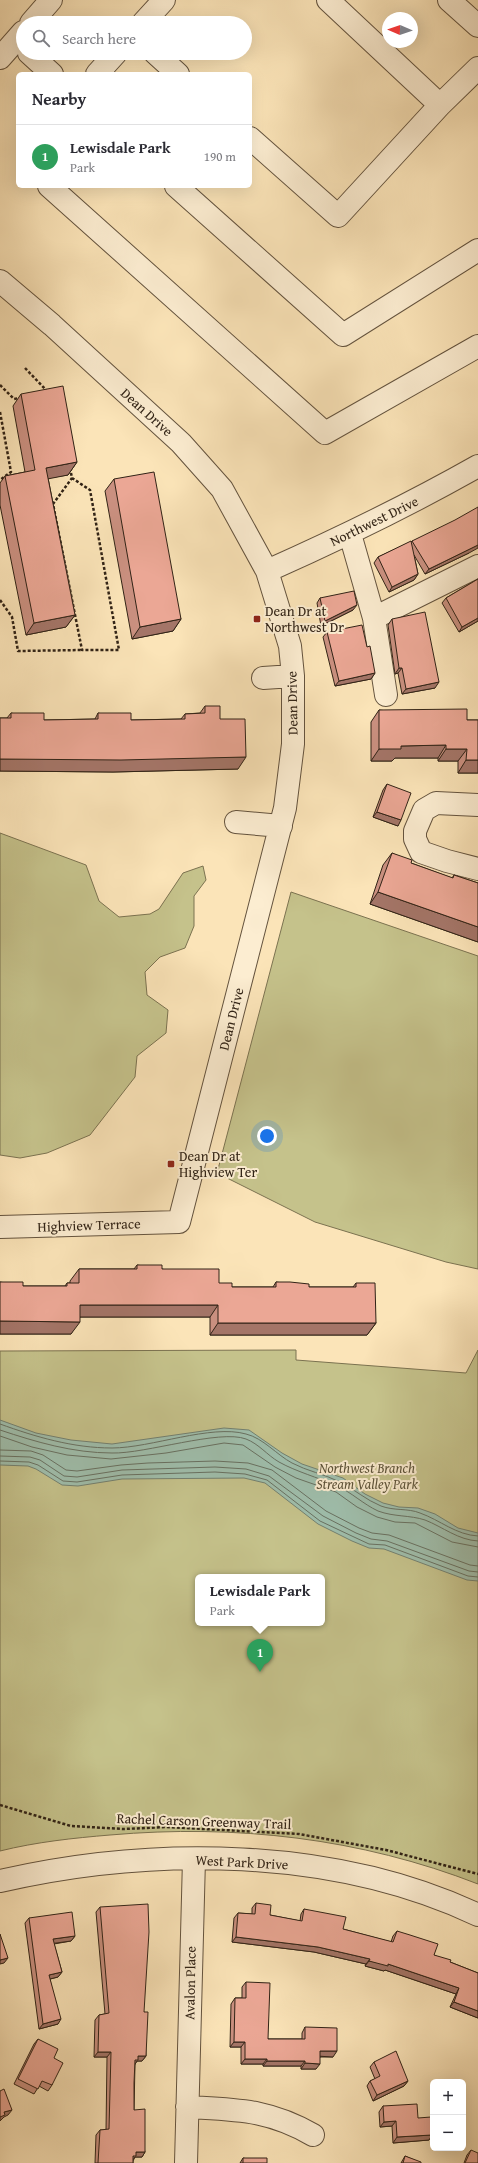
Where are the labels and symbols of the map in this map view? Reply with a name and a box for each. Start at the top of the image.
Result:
north arrow [382,12,418,48]
street label: Dean Drive [117,383,178,441]
street label: Northwest Drive [326,491,422,551]
place label: Dean Dr at Northwest Dr [265,601,344,637]
marker: Dean Dr at Northwest Dr [252,614,262,624]
street label: Dean Drive [281,670,303,735]
street label: Dean Drive [214,985,249,1052]
your location [257,1126,277,1146]
place label: Dean Dr at Highview Ter [179,1146,257,1182]
marker: Dean Dr at Highview Ter [166,1159,176,1169]
street label: Highview Terrace [37,1213,141,1237]
park label: Northwest Branch Stream Valley Park [316,1458,418,1494]
pin: 1 [247,1639,273,1672]
street label: Rachel Carson Greenway Trail [116,1808,292,1834]
street label: West Park Drive [195,1850,289,1874]
street label: Avalon Place [179,1945,201,2020]

